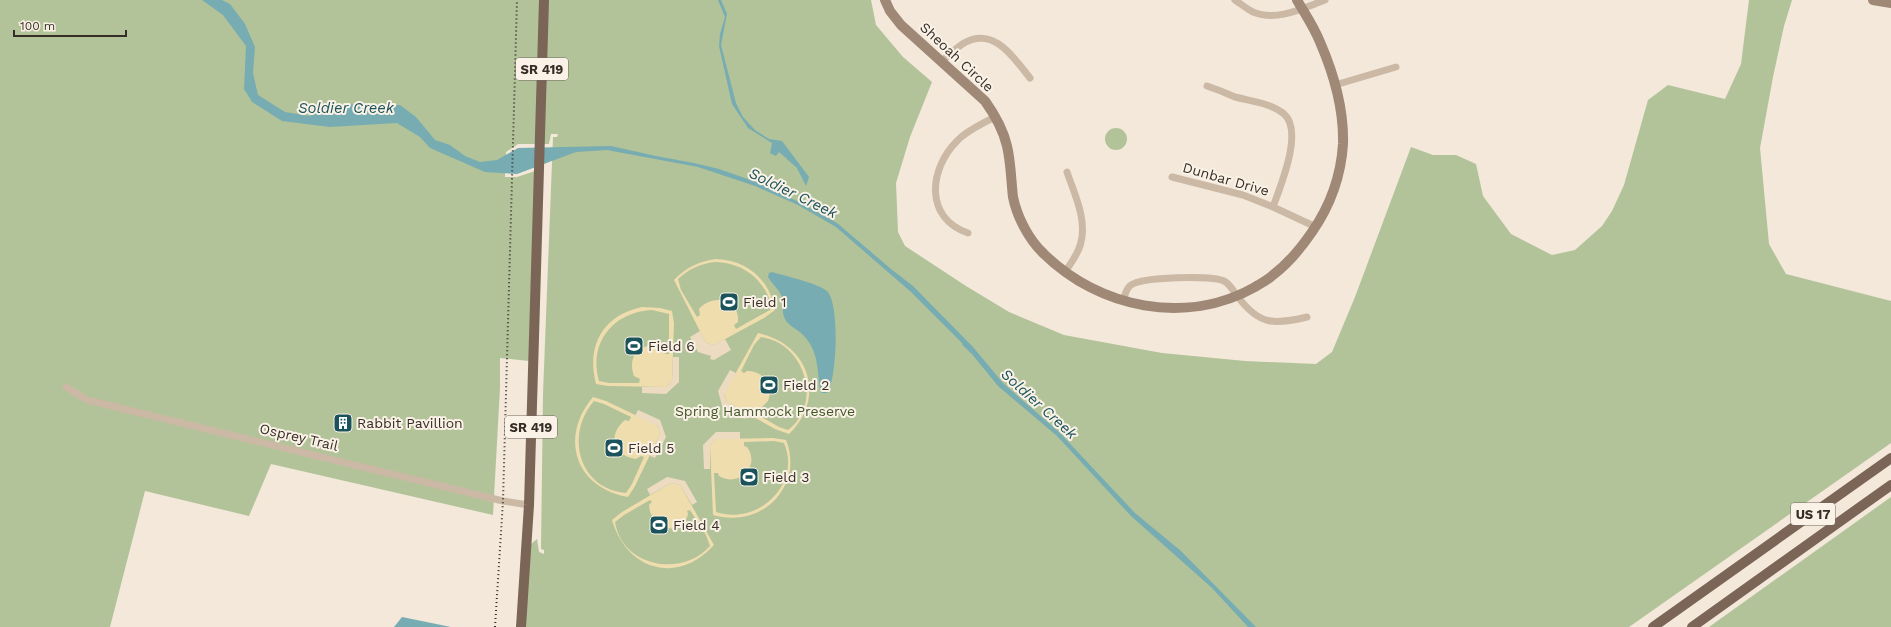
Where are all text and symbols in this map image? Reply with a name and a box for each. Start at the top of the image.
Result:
scale bar [14,12,126,38]
text: 100 m [20,19,55,33]
street label: Sheoah Circle [917,19,997,95]
road number: SR 419 [516,58,568,80]
water label: Soldier Creek [298,99,395,117]
street label: Dunbar Drive [1181,159,1271,199]
water label: Soldier Creek [746,164,841,223]
sports icon: Field 1 [718,291,740,313]
place label: Field 1 [743,294,786,310]
sports icon: Field 6 [623,335,645,357]
place label: Field 6 [648,338,695,354]
water label: Soldier Creek [997,365,1081,443]
sports icon: Field 2 [758,374,780,396]
place label: Field 2 [783,377,829,393]
park label: Spring Hammock Preserve [675,403,855,419]
building icon: Rabbit Pavillion [332,412,354,434]
place label: Rabbit Pavillion [357,415,463,431]
road number: SR 419 [505,416,557,438]
street label: Osprey Trail [258,420,340,454]
sports icon: Field 5 [603,437,625,459]
place label: Field 5 [628,440,674,456]
sports icon: Field 3 [738,466,760,488]
place label: Field 3 [763,469,809,485]
road number: US 17 [1791,503,1835,525]
sports icon: Field 4 [648,514,670,536]
place label: Field 4 [673,517,720,533]

